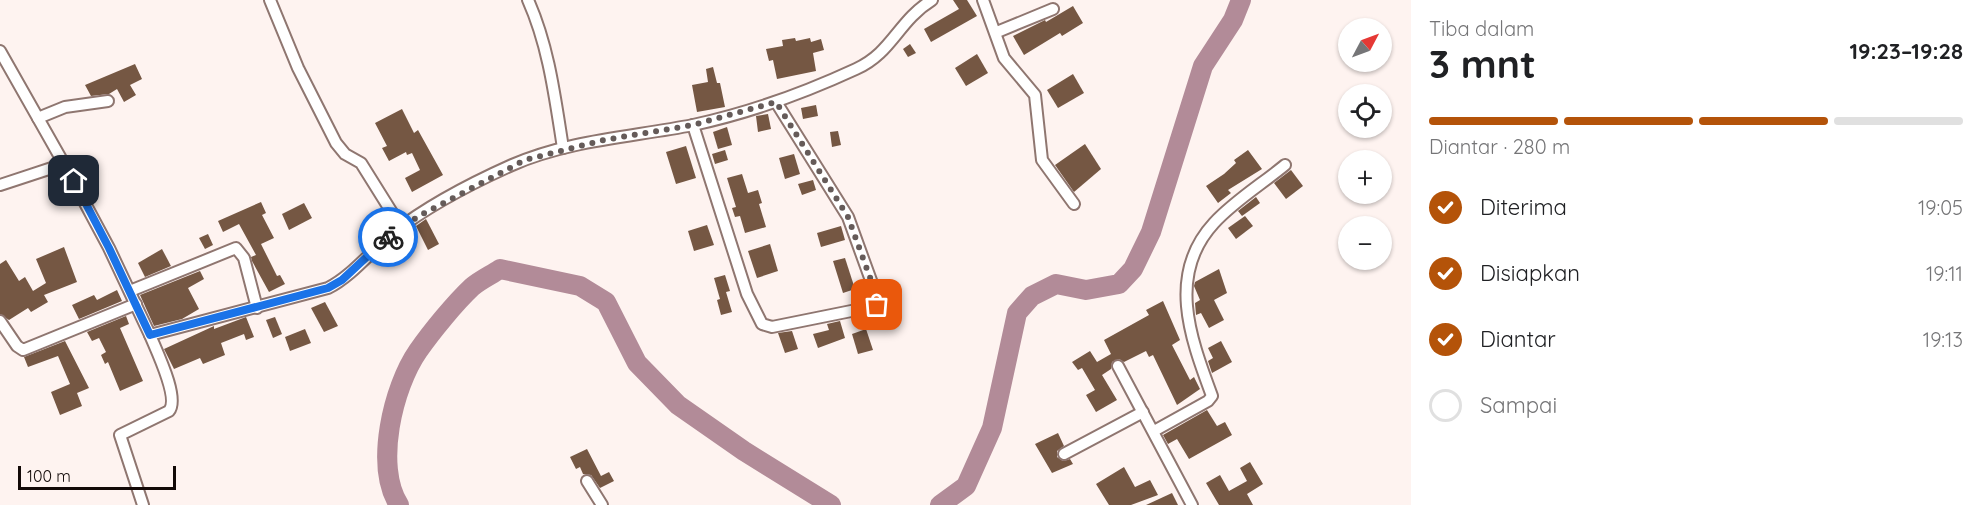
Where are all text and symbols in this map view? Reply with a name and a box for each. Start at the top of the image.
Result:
text: Tiba dalam [1429,16,1534,41]
north arrow [1338,18,1392,72]
map controls [1338,18,1392,270]
text: 19:23–19:28 [1850,37,1963,65]
text: 3 mnt [1429,39,1536,88]
button: locate [1338,84,1392,138]
text: Diantar · 280 m [1429,134,1570,159]
button: + [1338,150,1392,204]
pin [48,155,99,206]
icon: home [57,164,90,197]
icon: check [1429,191,1462,224]
text: Diterima [1480,193,1567,221]
text: 19:05 [1918,195,1963,220]
courier [358,207,418,267]
button: − [1338,216,1392,270]
icon: bike [372,221,405,254]
icon: check [1429,257,1462,290]
text: Disiapkan [1480,259,1580,287]
text: 19:11 [1926,261,1963,286]
pin [851,279,902,330]
icon: bag [860,288,893,321]
icon: check [1429,323,1462,356]
text: Diantar [1480,325,1556,353]
text: 19:13 [1923,327,1963,352]
text: Sampai [1480,391,1557,419]
scale bar [18,463,176,490]
text: 100 m [27,466,71,486]

